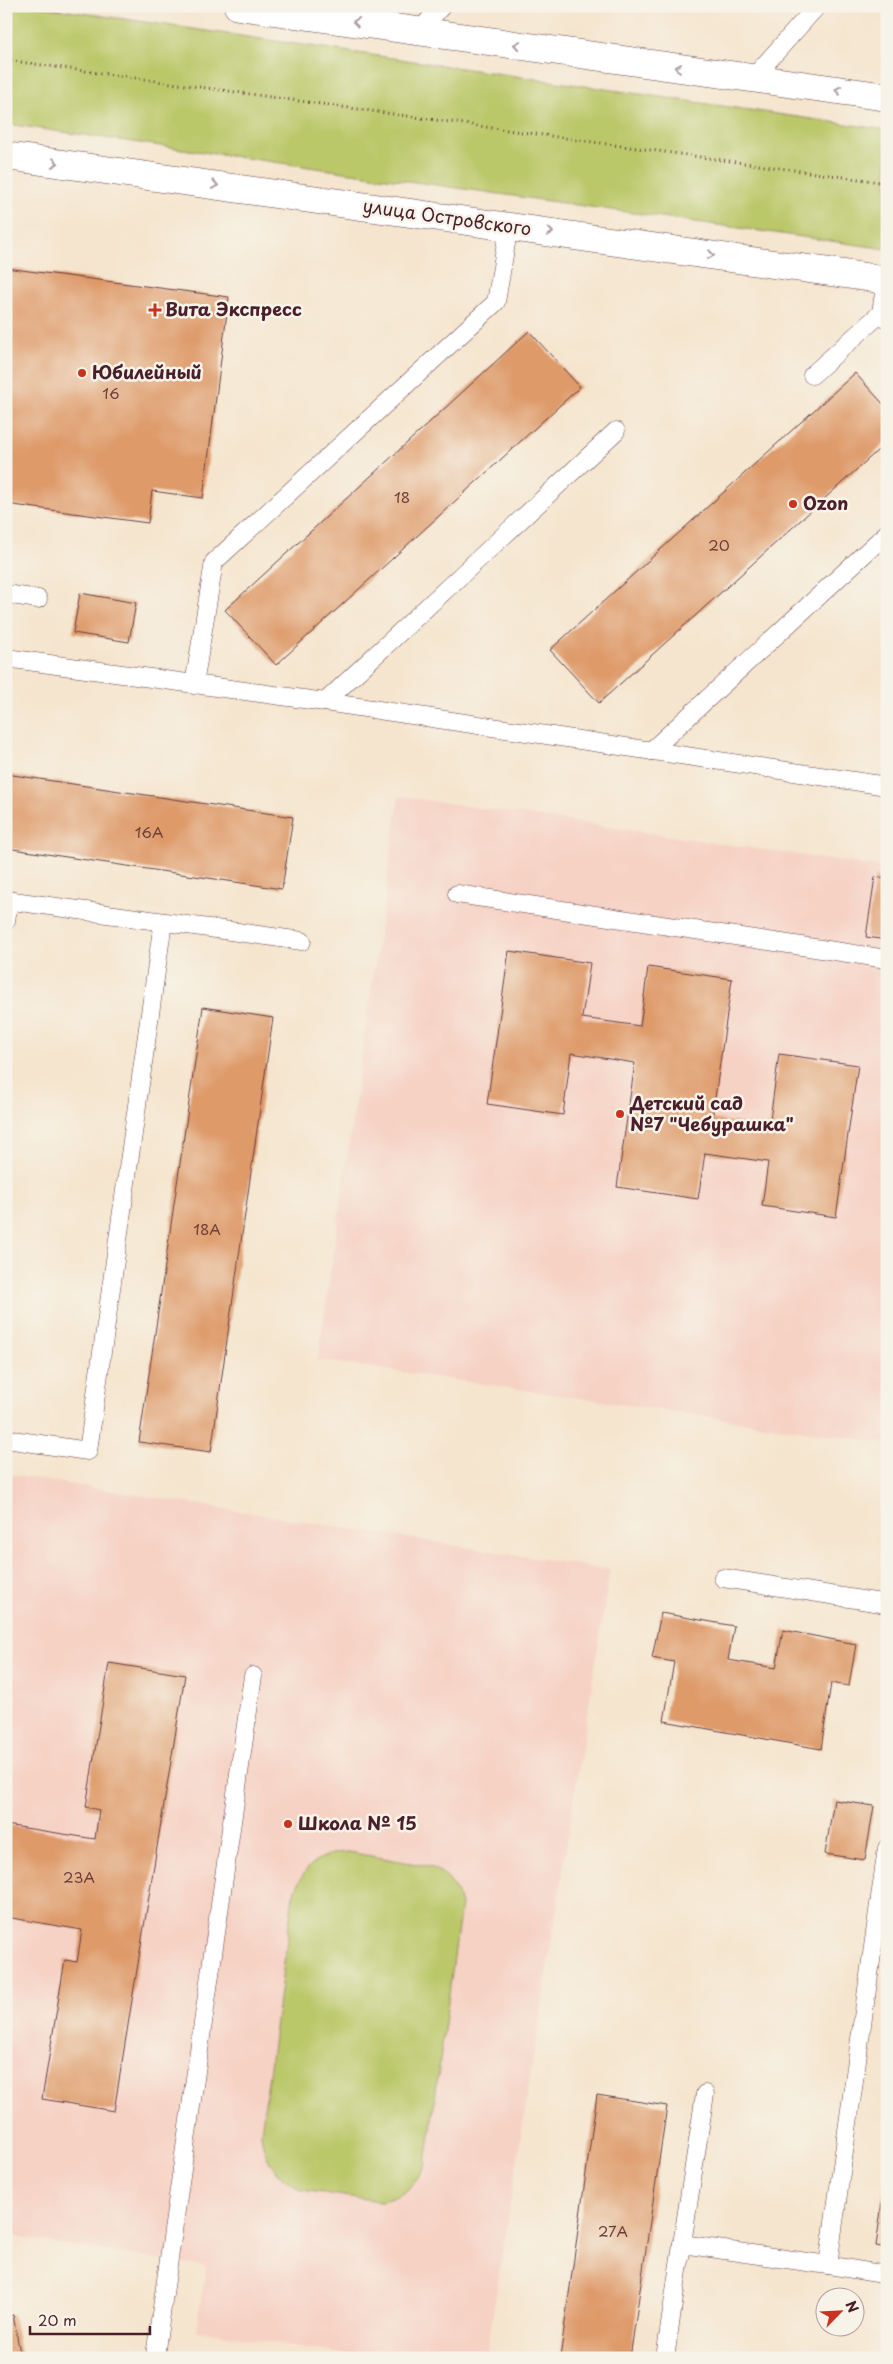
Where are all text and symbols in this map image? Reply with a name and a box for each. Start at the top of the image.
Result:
one-way arrow [351,18,360,28]
one-way arrow [512,40,520,51]
one-way arrow [673,63,681,74]
one-way arrow [834,86,843,96]
one-way arrow [50,157,59,167]
one-way arrow [212,179,220,190]
street label: улица Островского [361,191,533,242]
one-way arrow [546,226,554,237]
one-way arrow [707,249,715,260]
place label: Вита Экспресс [165,295,302,322]
marker: Вита Экспресс [149,304,161,316]
place label: Юбилейный [92,358,202,385]
marker: Юбилейный [76,367,88,379]
house number: 16 [102,381,120,404]
house number: 18 [394,485,410,508]
place label: Ozon [803,489,848,516]
marker: Ozon [787,498,799,510]
house number: 20 [708,533,730,556]
house number: 16А [135,820,163,843]
place label: Детский сад №7 "Чебурашка" [629,1089,794,1137]
marker: Детский сад №7 "Чебурашка" [614,1108,626,1120]
house number: 18А [193,1217,221,1240]
place label: Школа № 15 [298,1809,417,1836]
marker: Школа № 15 [282,1818,294,1830]
house number: 23А [63,1865,95,1888]
house number: 27А [598,2219,628,2242]
north arrow [816,2286,866,2336]
text: N [840,2297,864,2316]
scale bar [30,2304,150,2336]
text: 20 m [38,2308,77,2331]

